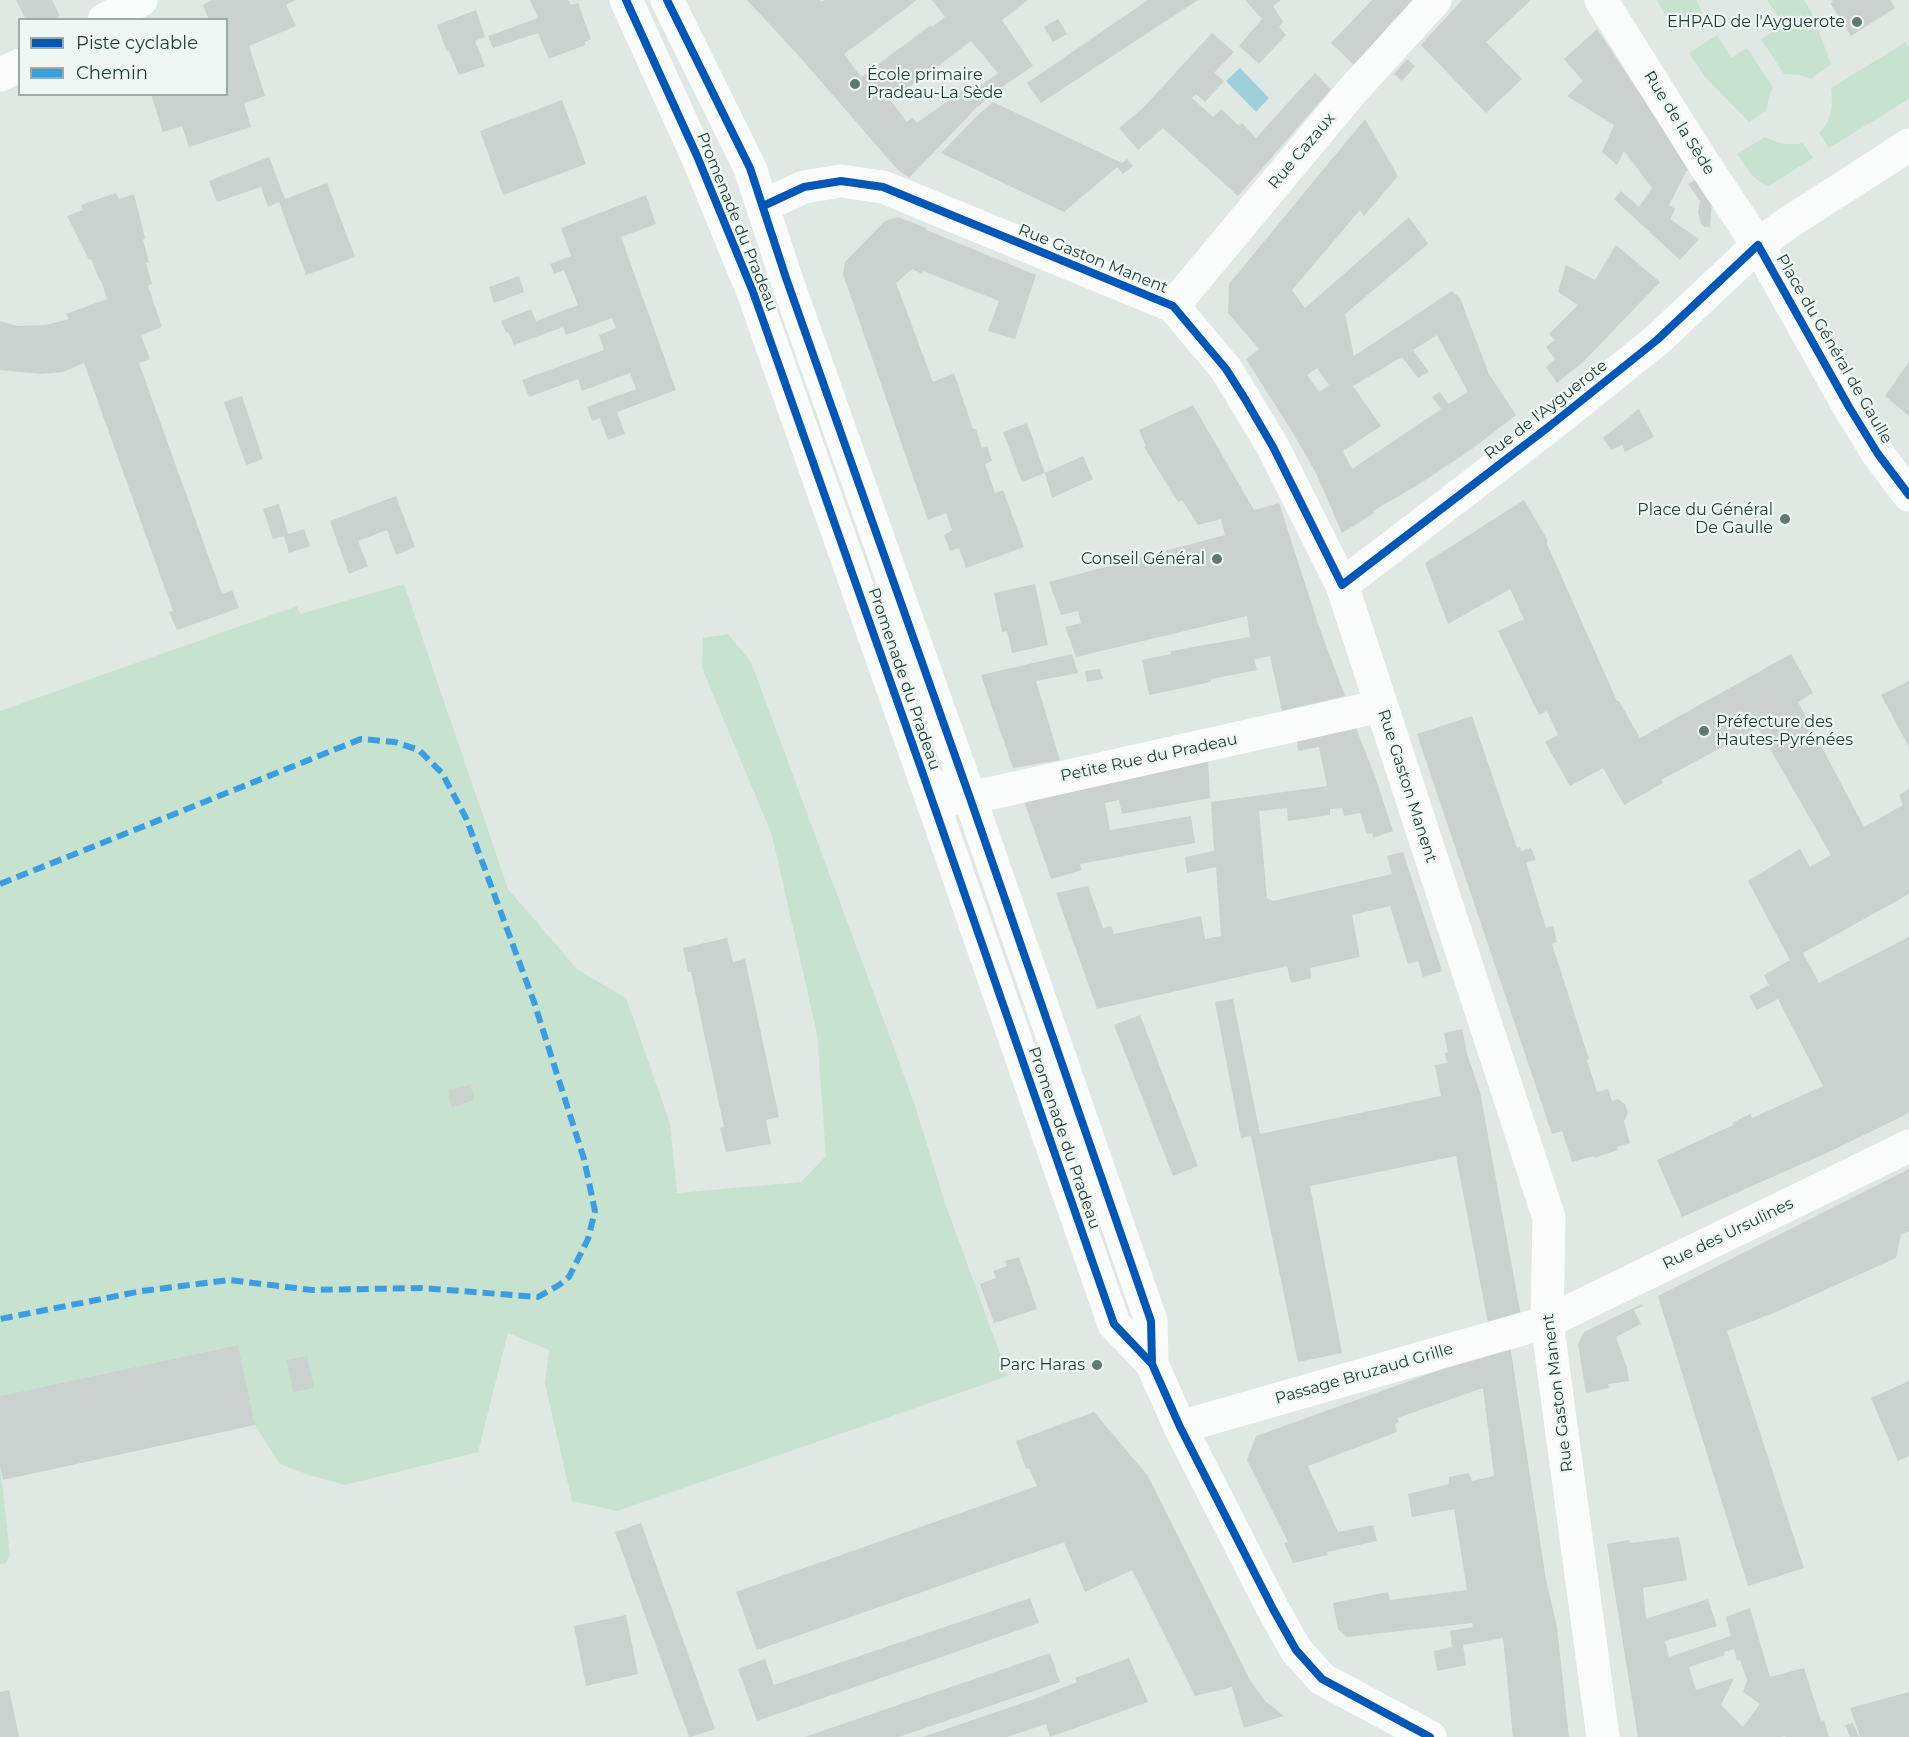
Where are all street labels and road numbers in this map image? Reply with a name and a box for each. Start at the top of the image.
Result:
street label: Rue de la Sède [1639,68,1719,178]
street label: Rue Cazaux [1265,109,1339,193]
street label: Promenade du Pradeau [692,130,782,314]
street label: Rue Gaston Manent [1015,220,1171,298]
street label: Place du Général de Gaulle [1772,251,1896,447]
street label: Rue de l'Ayguerote [1481,356,1611,464]
street label: Promenade du Pradeau [864,585,944,773]
street label: Rue Gaston Manent [1373,707,1441,865]
street label: Petite Rue du Pradeau [1059,730,1239,786]
street label: Promenade du Pradeau [1024,1044,1104,1232]
street label: Rue des Ursulines [1659,1194,1797,1274]
street label: Rue Gaston Manent [1539,1313,1577,1473]
street label: Passage Bruzaud Grille [1273,1339,1455,1409]

